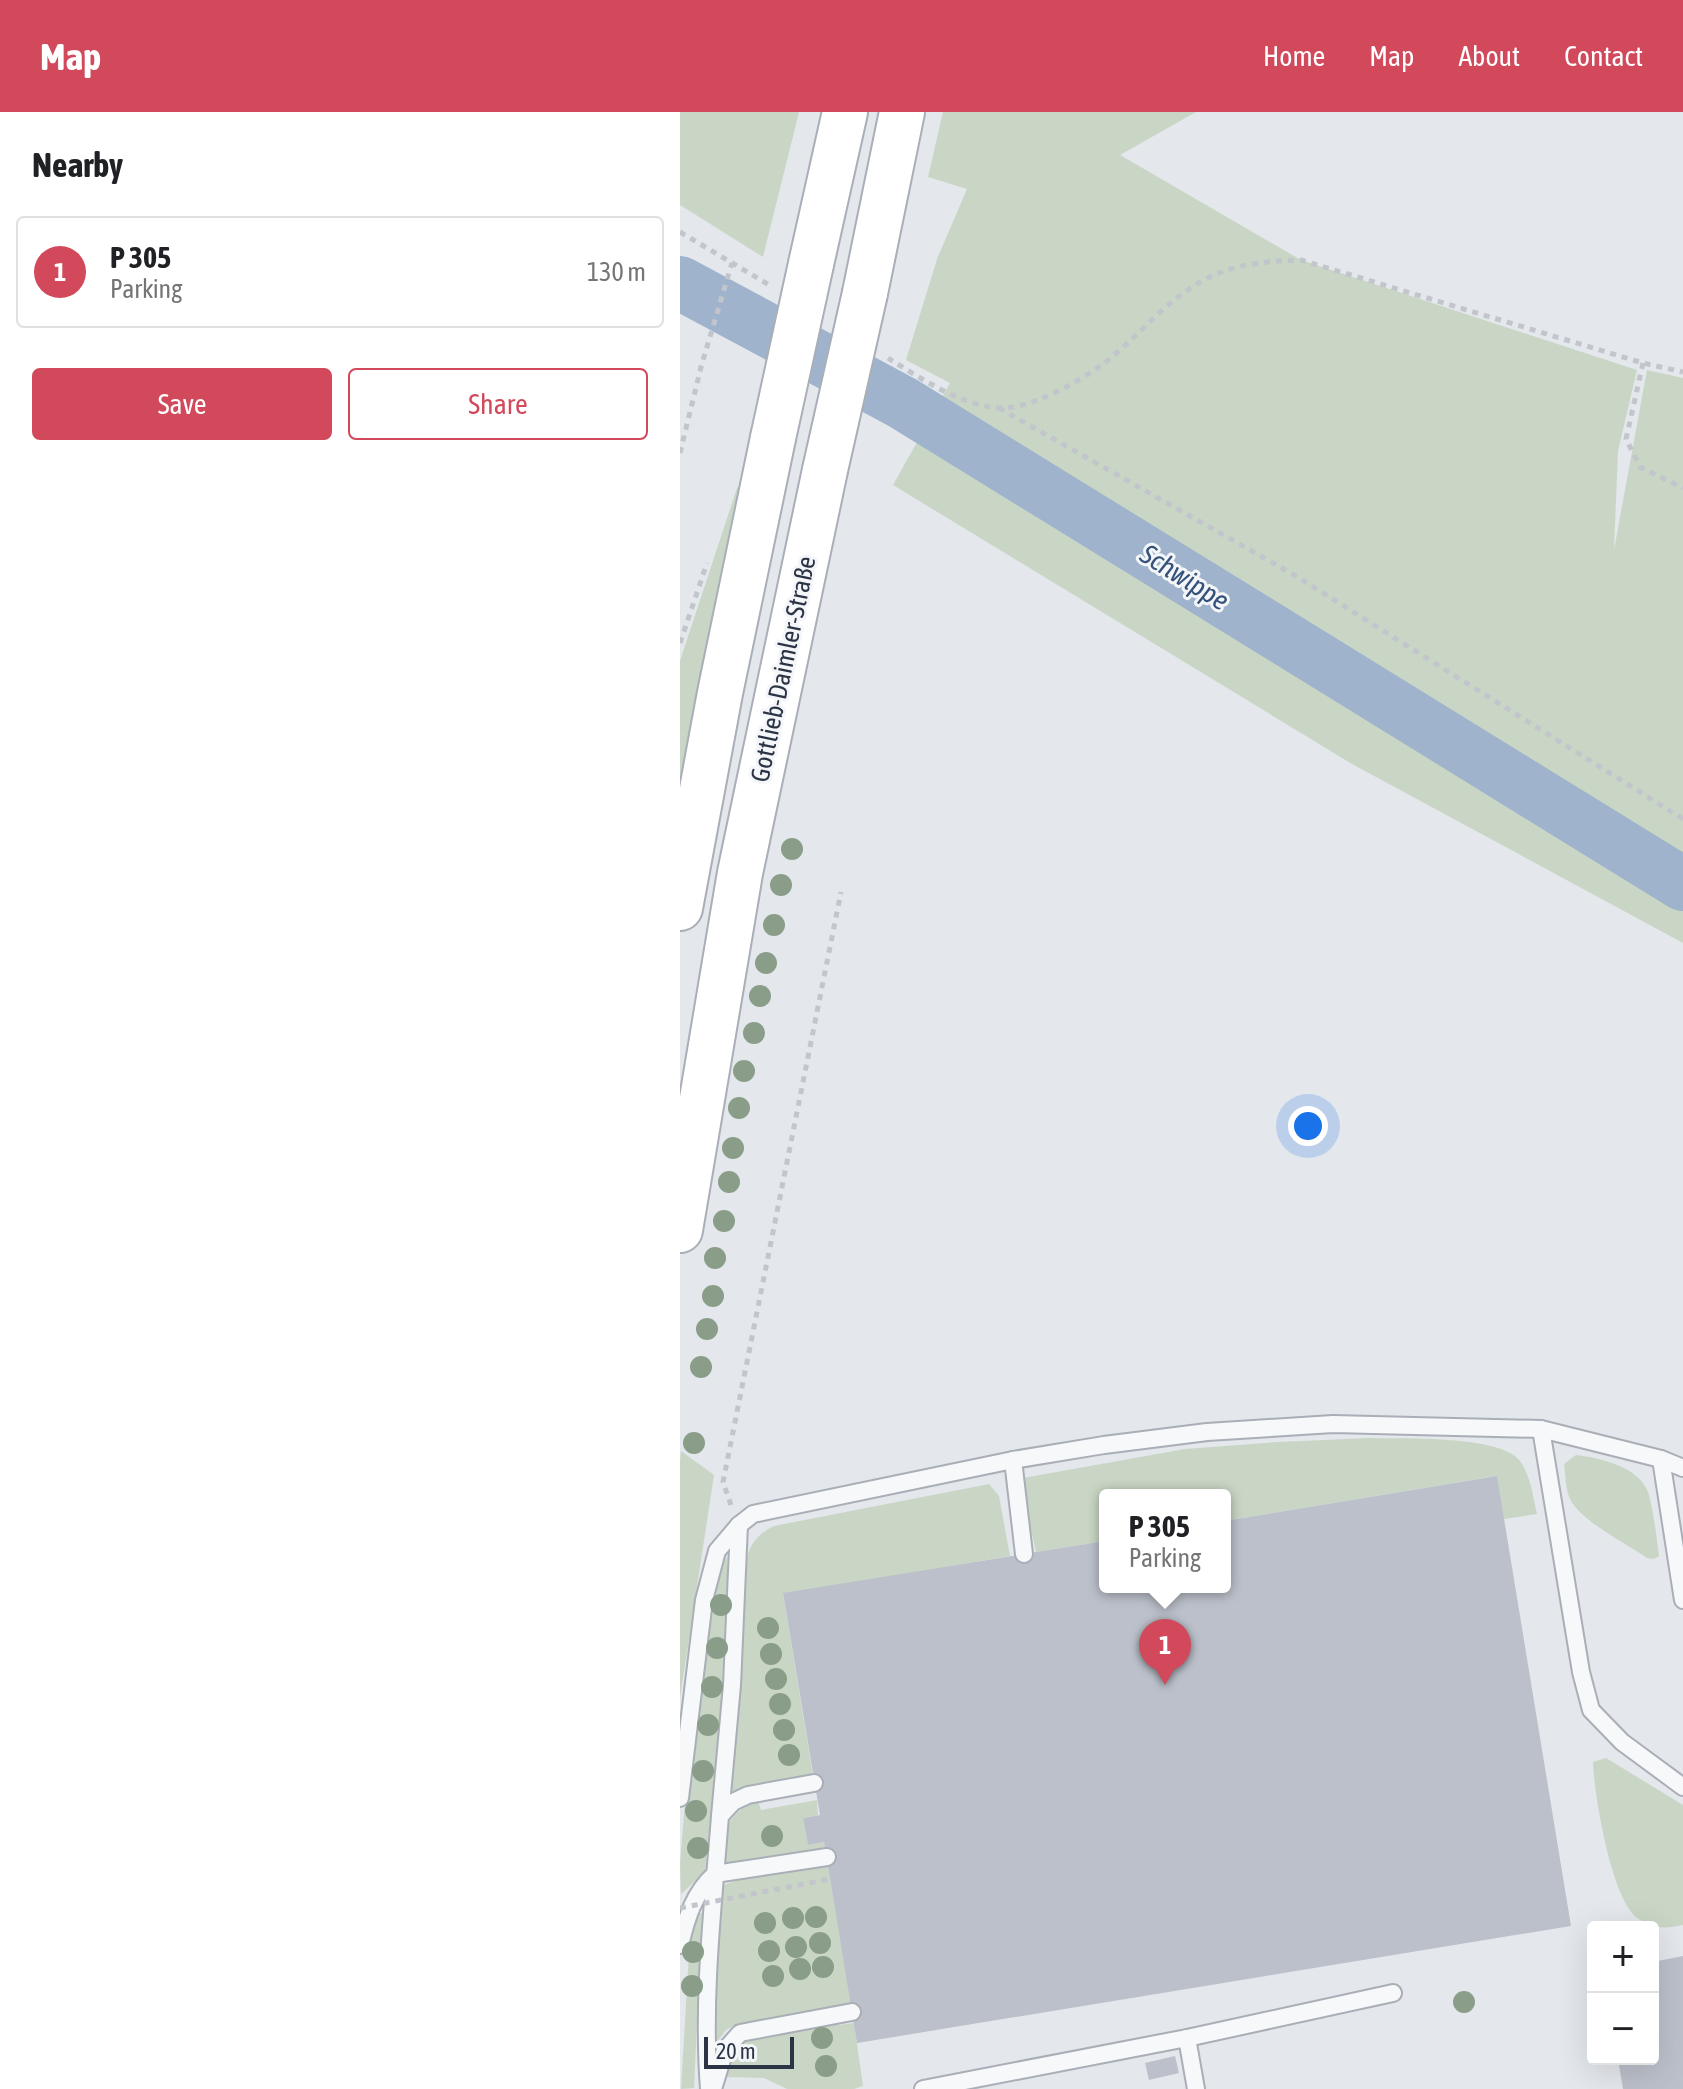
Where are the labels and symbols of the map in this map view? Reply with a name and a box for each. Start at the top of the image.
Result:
water label: Schwippe [1134,537,1235,617]
street label: Gottlieb-Daimler-Straße [744,553,822,785]
your location [1288,1106,1328,1146]
pin: 1 [1139,1619,1191,1685]
scale bar [704,2033,794,2069]

